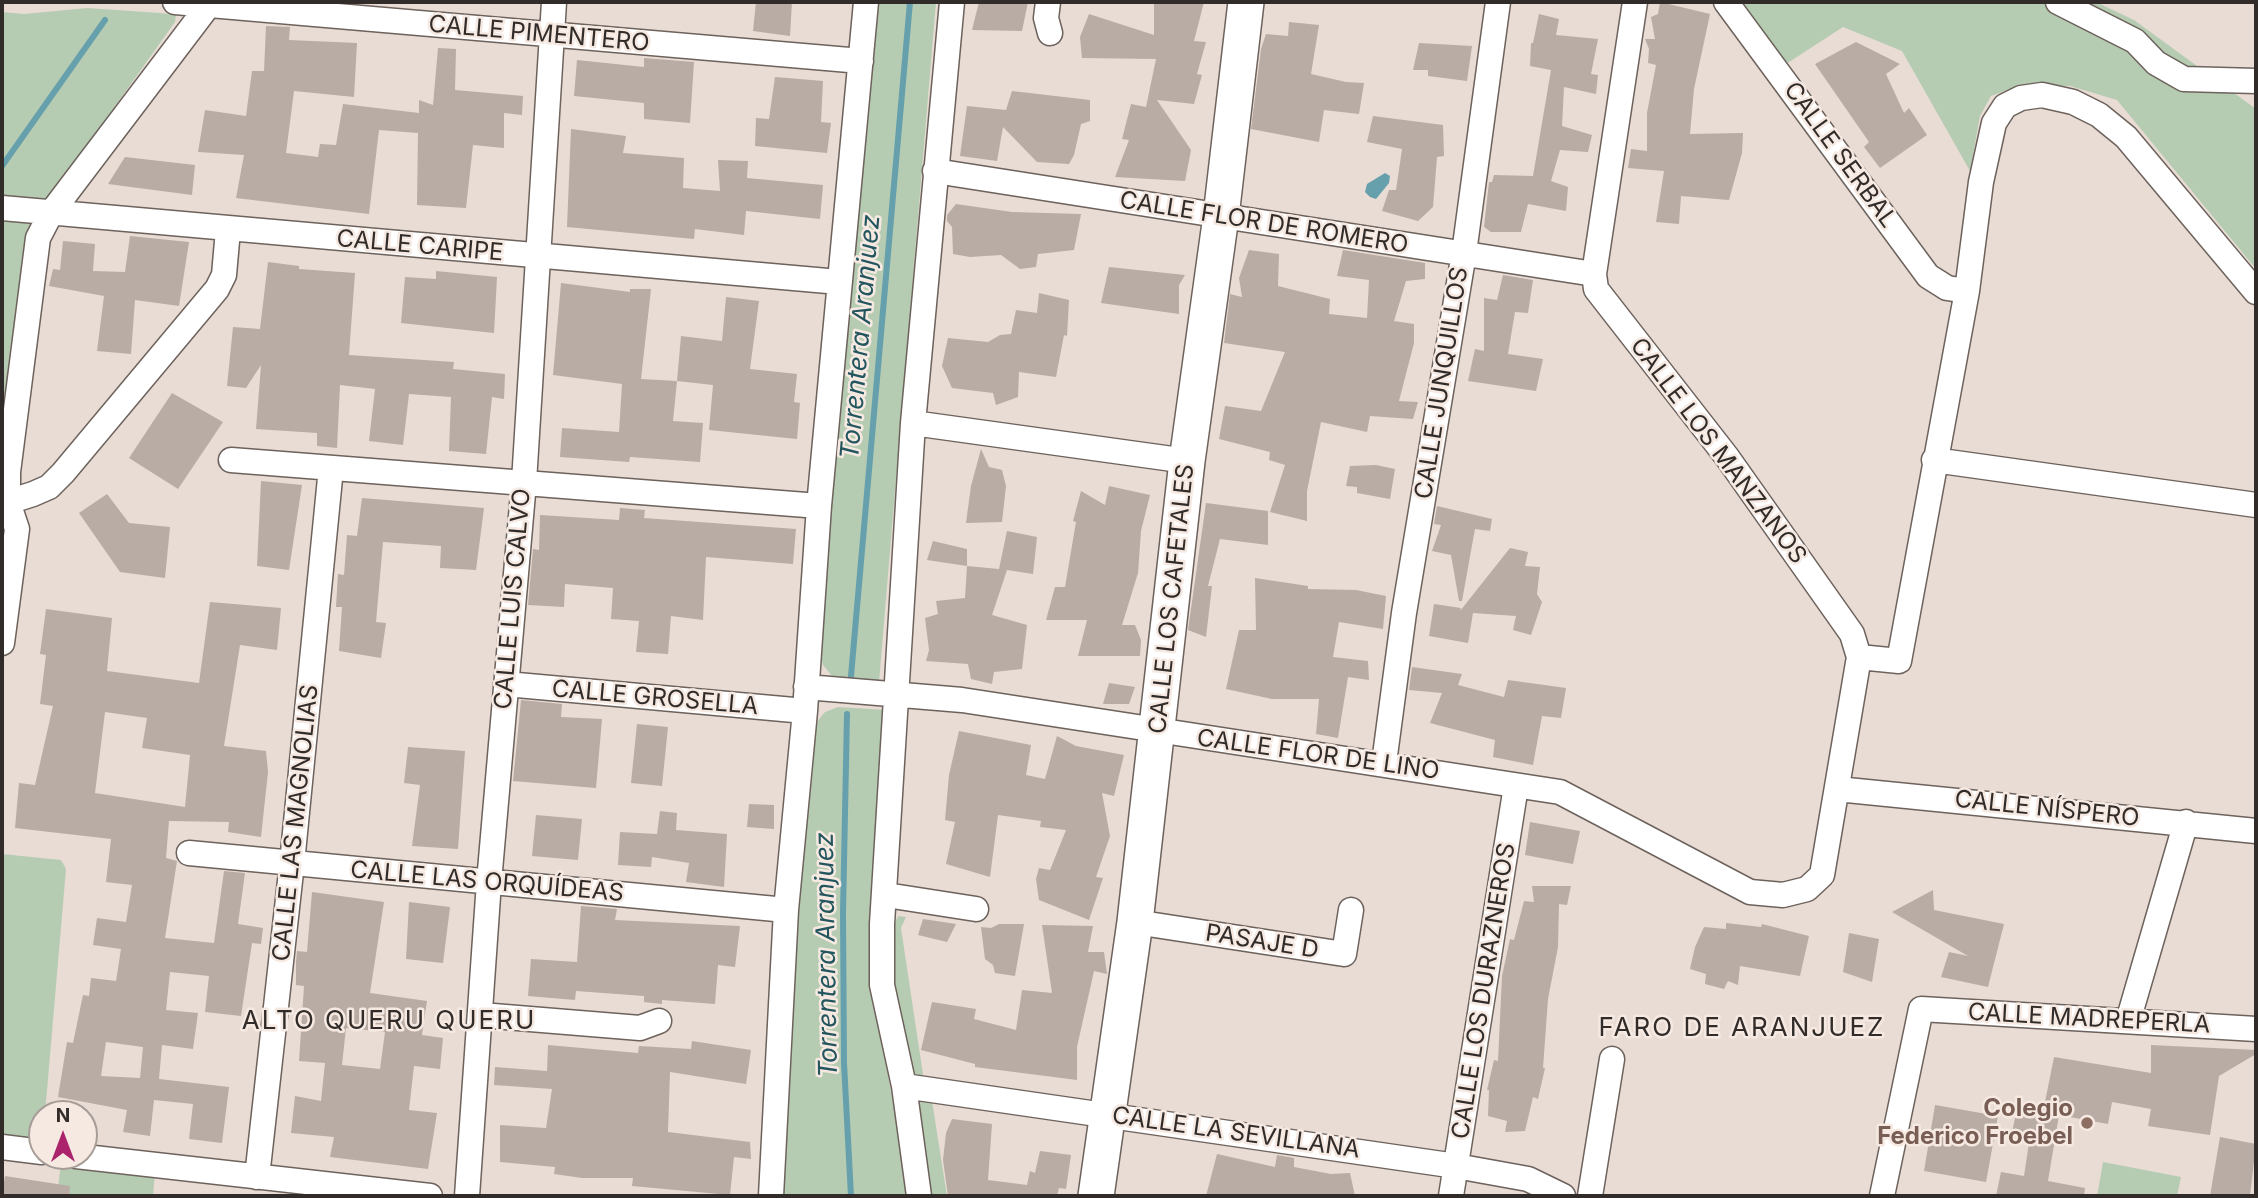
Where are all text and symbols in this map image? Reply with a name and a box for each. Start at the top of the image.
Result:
street label: CALLE PIMENTERO [427,10,651,58]
street label: CALLE SERBAL [1777,77,1903,233]
street label: CALLE FLOR DE ROMERO [1118,186,1410,260]
water label: Torrentera Aranjuez [835,213,887,461]
street label: CALLE CARIPE [335,224,505,268]
street label: CALLE JUNQUILLOS [1409,265,1475,501]
street label: CALLE LOS MANZANOS [1624,332,1812,570]
street label: CALLE LOS CAFETALES [1144,463,1200,735]
street label: CALLE LUIS CALVO [489,487,537,711]
street label: CALLE GROSELLA [551,675,759,721]
street label: CALLE LAS MAGNOLIAS [267,683,325,963]
street label: CALLE FLOR DE LINO [1195,724,1441,786]
street label: CALLE NÍSPERO [1953,785,2141,833]
water label: Torrentera Aranjuez [809,832,845,1078]
street label: CALLE LOS DURAZNEROS [1446,841,1522,1141]
street label: CALLE LAS ORQUÍDEAS [349,856,625,908]
street label: PASAJE D [1203,919,1321,965]
street label: CALLE MADREPERLA [1967,998,2211,1040]
district label: ALTO QUERU QUERU [244,1005,534,1037]
district label: FARO DE ARANJUEZ [1601,1012,1883,1044]
place label: Colegio Federico Froebel [1877,1095,2073,1151]
north arrow [28,1100,98,1170]
street label: CALLE LA SEVILLANA [1110,1101,1362,1165]
text: N [56,1104,70,1127]
marker: Colegio Federico Froebel [2079,1115,2095,1131]

